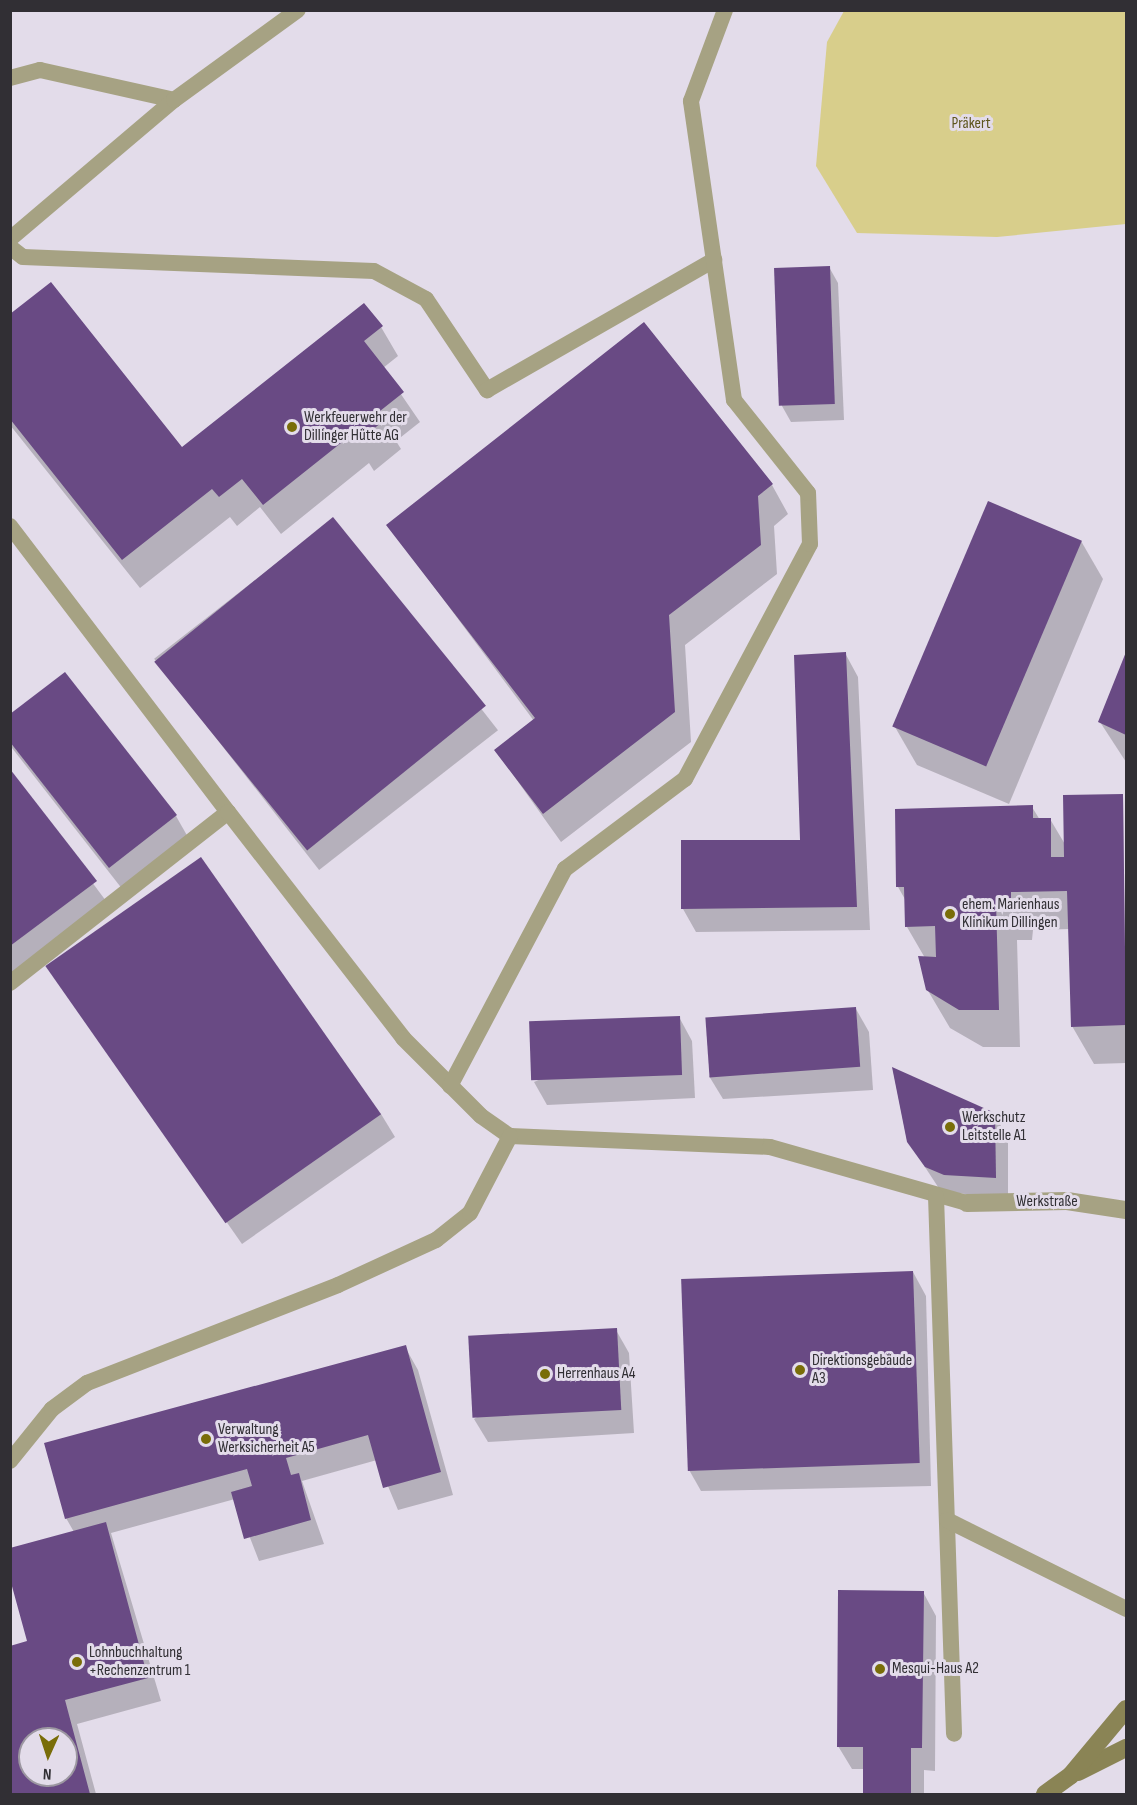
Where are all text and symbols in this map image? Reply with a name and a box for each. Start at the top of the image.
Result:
park label: Präkert [951,114,991,134]
place label: Werkfeuerwehr der Dillinger Hütte AG [304,408,407,446]
marker: Werkfeuerwehr der Dillinger Hütte AG [285,420,299,434]
place label: ehem. Marienhaus Klinikum Dillingen [962,895,1060,933]
marker: ehem. Marienhaus Klinikum Dillingen [943,907,957,921]
place label: Werkschutz Leitstelle A1 [962,1108,1026,1146]
marker: Werkschutz Leitstelle A1 [943,1120,957,1134]
street label: Werkstraße [1016,1192,1078,1212]
place label: Direktionsgebäude A3 [812,1351,912,1389]
marker: Direktionsgebäude A3 [793,1363,807,1377]
place label: Herrenhaus A4 [557,1364,636,1384]
marker: Herrenhaus A4 [538,1367,552,1381]
place label: Verwaltung Werksicherheit A5 [218,1420,315,1458]
marker: Verwaltung Werksicherheit A5 [199,1432,213,1446]
place label: Lohnbuchhaltung +Rechenzentrum 1 [89,1643,190,1681]
marker: Lohnbuchhaltung +Rechenzentrum 1 [70,1655,84,1669]
place label: Mesqui-Haus A2 [892,1659,979,1679]
marker: Mesqui-Haus A2 [873,1662,887,1676]
north arrow [18,1727,78,1787]
text: N [42,1764,52,1783]

